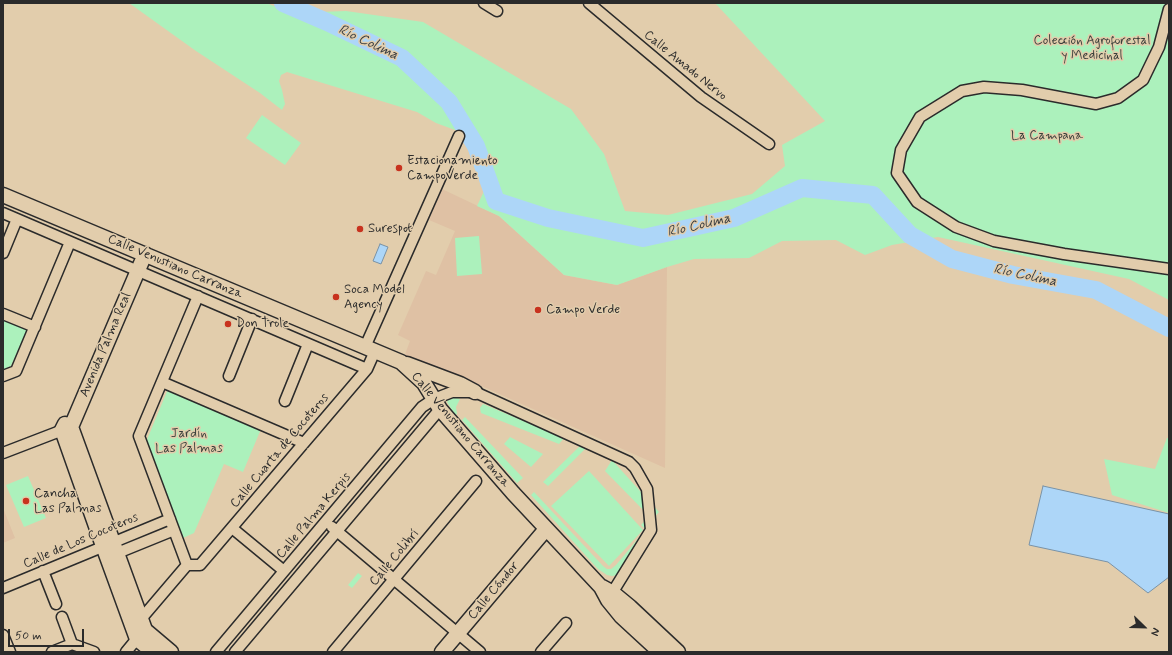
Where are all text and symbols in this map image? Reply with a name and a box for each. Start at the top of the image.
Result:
water label: Río Colima [335,22,401,64]
street label: Calle Amado Nervo [640,28,730,104]
park label: Colección Agroforestal y Medicinal [1034,33,1150,64]
park label: La Campana [1011,128,1083,144]
place label: Estacionamiento CampoVerde [407,153,498,184]
marker: Estacionamiento CampoVerde [394,163,404,173]
water label: Río Colima [666,211,732,241]
place label: Surespot [368,221,412,237]
marker: Surespot [355,224,365,234]
street label: Calle Venustiano Carranza [105,231,245,303]
water label: Río Colima [992,261,1058,291]
place label: Soca Model Agency [344,282,405,313]
street label: Avenida Palma Real [77,290,135,400]
marker: Soca Model Agency [331,292,341,302]
place label: Campo Verde [546,302,620,318]
marker: Campo Verde [533,305,543,315]
place label: Don Trole [236,316,289,332]
marker: Don Trole [223,319,233,329]
street label: Calle Venustiano Carranza [407,369,513,491]
street label: Calle Cuarta de Cocoteros [228,391,332,511]
park label: Jardín Las Palmas [155,426,223,457]
street label: Calle Palma Kerpis [273,470,355,562]
place label: Cancha Las Palmas [34,486,101,517]
marker: Cancha Las Palmas [21,496,31,506]
street label: Calle de Los Cocoteros [21,510,141,572]
street label: Calle Colibrí [367,526,423,590]
street label: Calle Cóndor [465,559,523,623]
north arrow [1124,607,1164,647]
scale bar [10,621,86,647]
text: N [1147,626,1163,638]
text: 50 m [15,628,42,644]

